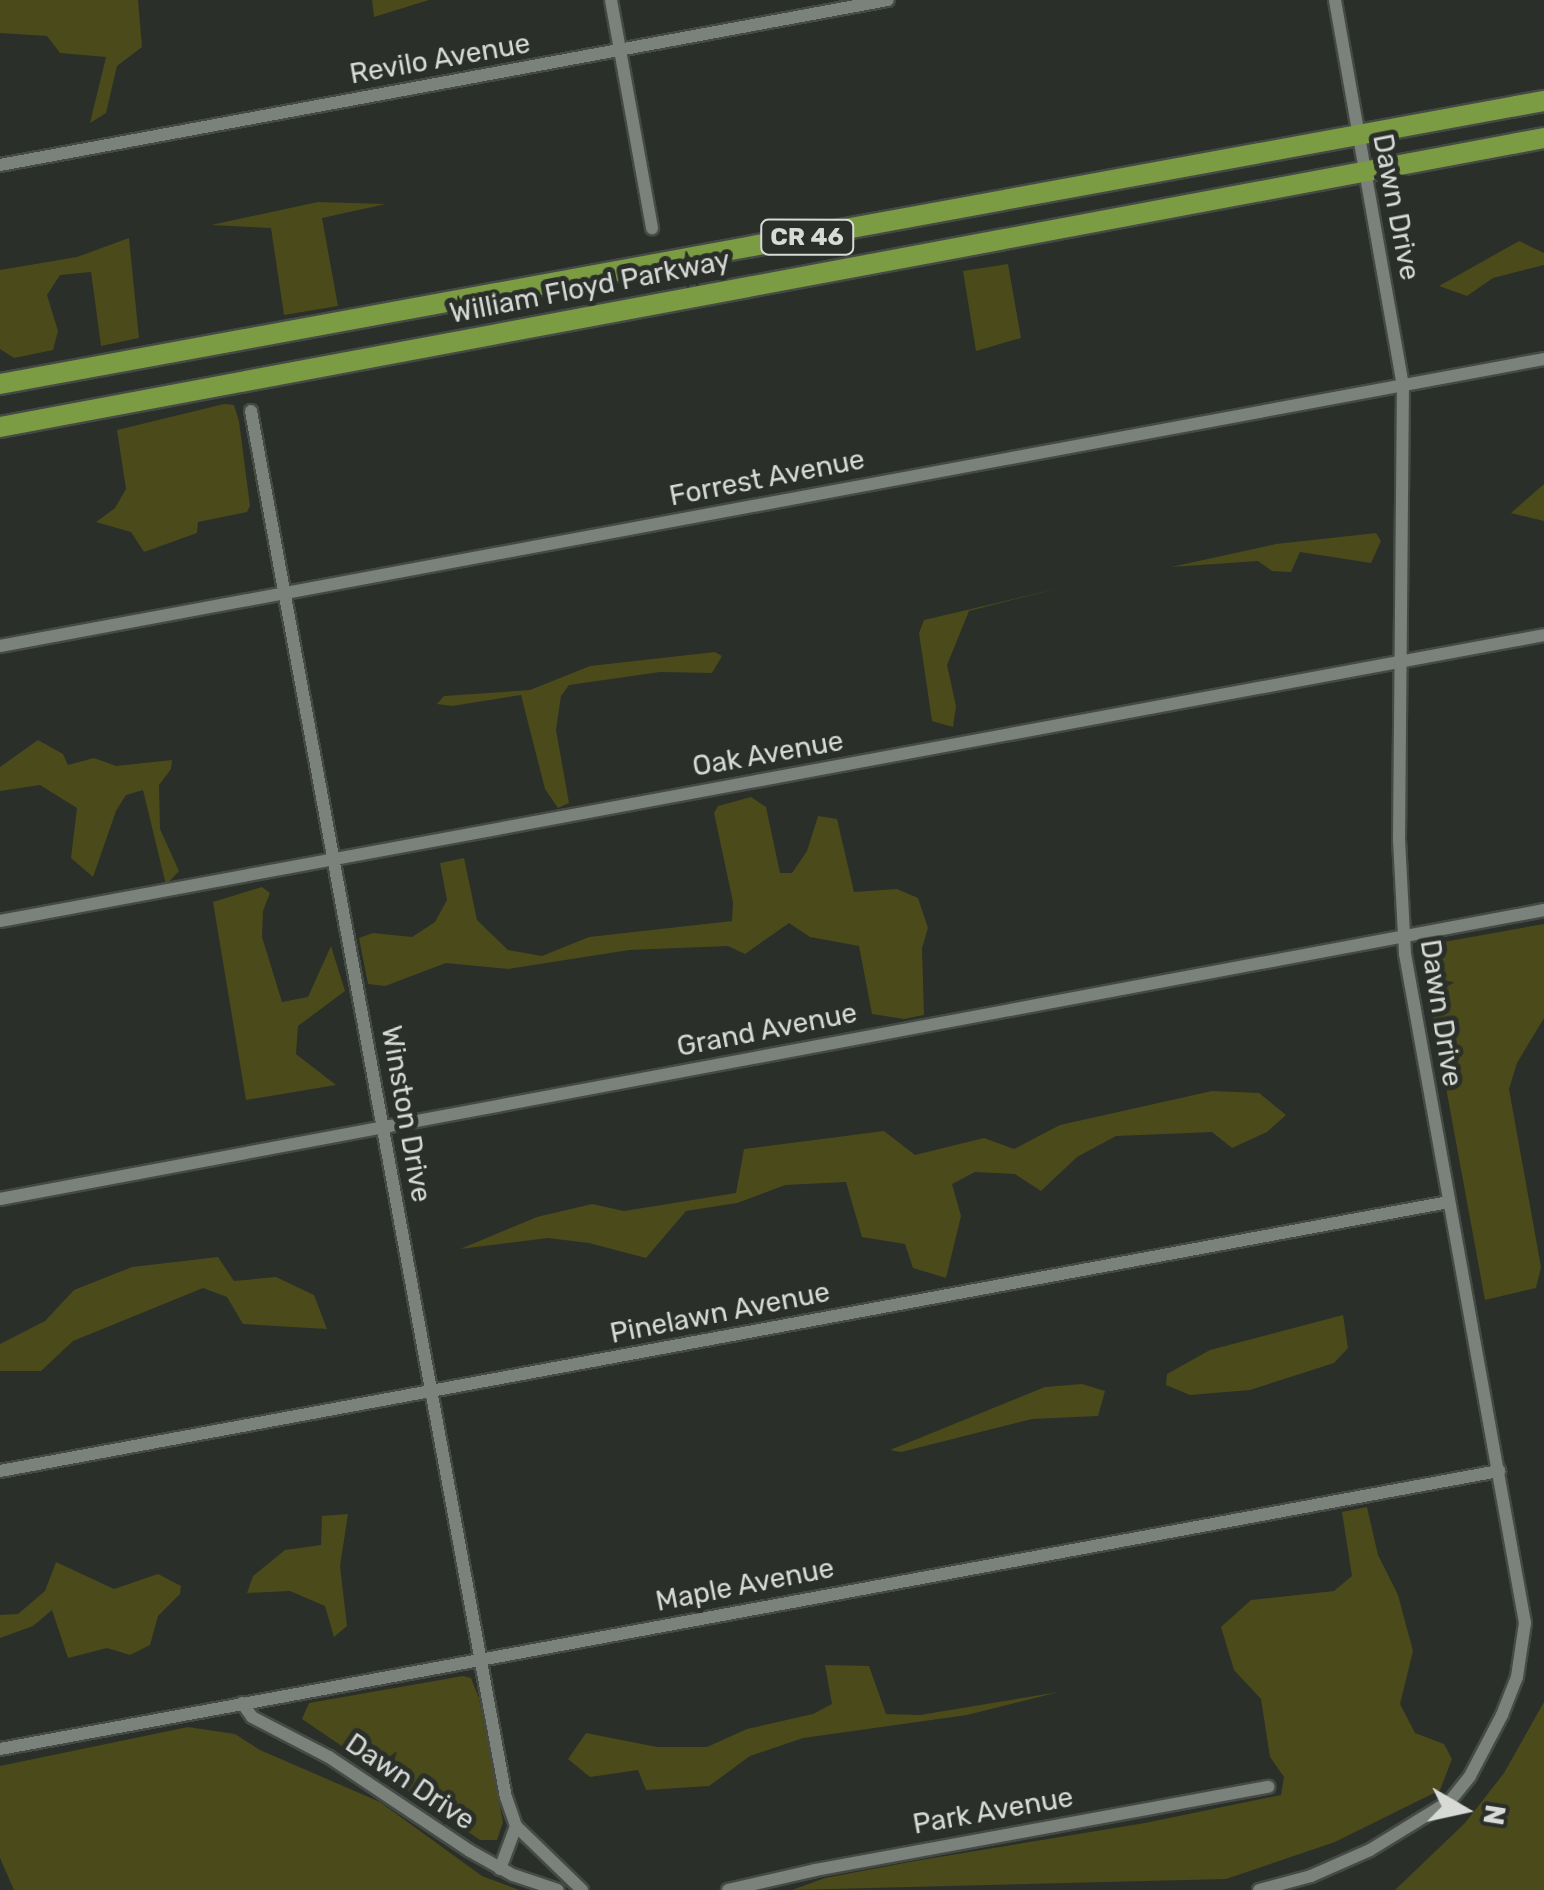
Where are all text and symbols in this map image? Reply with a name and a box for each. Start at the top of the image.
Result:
street label: Revilo Avenue [347,27,533,91]
street label: Dawn Drive [1365,131,1427,283]
road number: CR 46 [760,217,854,257]
street label: William Floyd Parkway [447,243,733,331]
street label: Forrest Avenue [666,443,868,513]
street label: Oak Avenue [689,724,847,784]
street label: Dawn Drive [1413,937,1469,1089]
street label: Grand Avenue [674,996,860,1064]
street label: Winston Drive [374,1023,438,1205]
street label: Pinelawn Avenue [607,1275,833,1351]
street label: Maple Avenue [653,1551,837,1619]
street label: Dawn Drive [339,1727,481,1837]
north arrow [1414,1760,1514,1860]
street label: Park Avenue [910,1780,1076,1842]
text: N [1476,1802,1512,1827]

